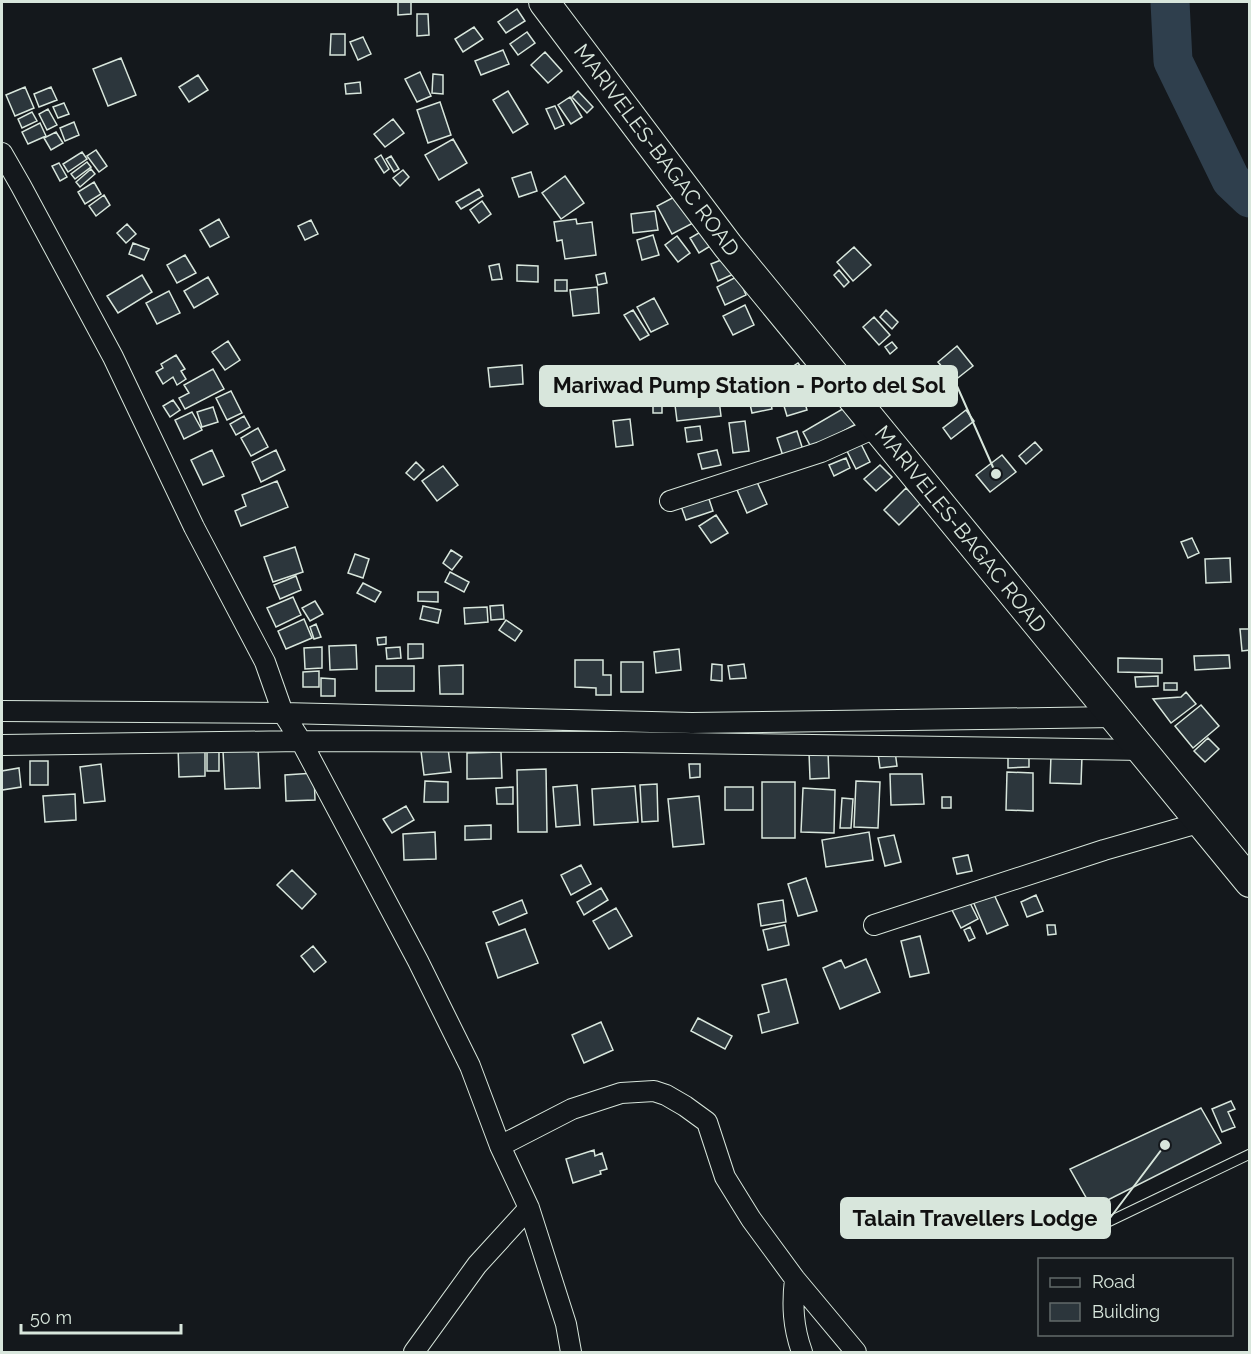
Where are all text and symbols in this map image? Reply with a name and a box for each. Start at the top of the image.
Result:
street label: MARIVELES-BAGAC ROAD [569,39,745,261]
callout: Mariwad Pump Station - Porto del Sol [540,366,957,406]
text: Mariwad Pump Station - Porto del Sol [553,372,946,398]
street label: MARIVELES-BAGAC ROAD [870,420,1052,638]
callout: Talain Travellers Lodge [841,1198,1110,1238]
text: Talain Travellers Lodge [853,1205,1097,1231]
legend [1038,1258,1233,1336]
text: Road [1092,1271,1135,1292]
scale bar [21,1297,182,1335]
text: Building [1092,1301,1160,1322]
text: 50 m [30,1307,72,1328]

